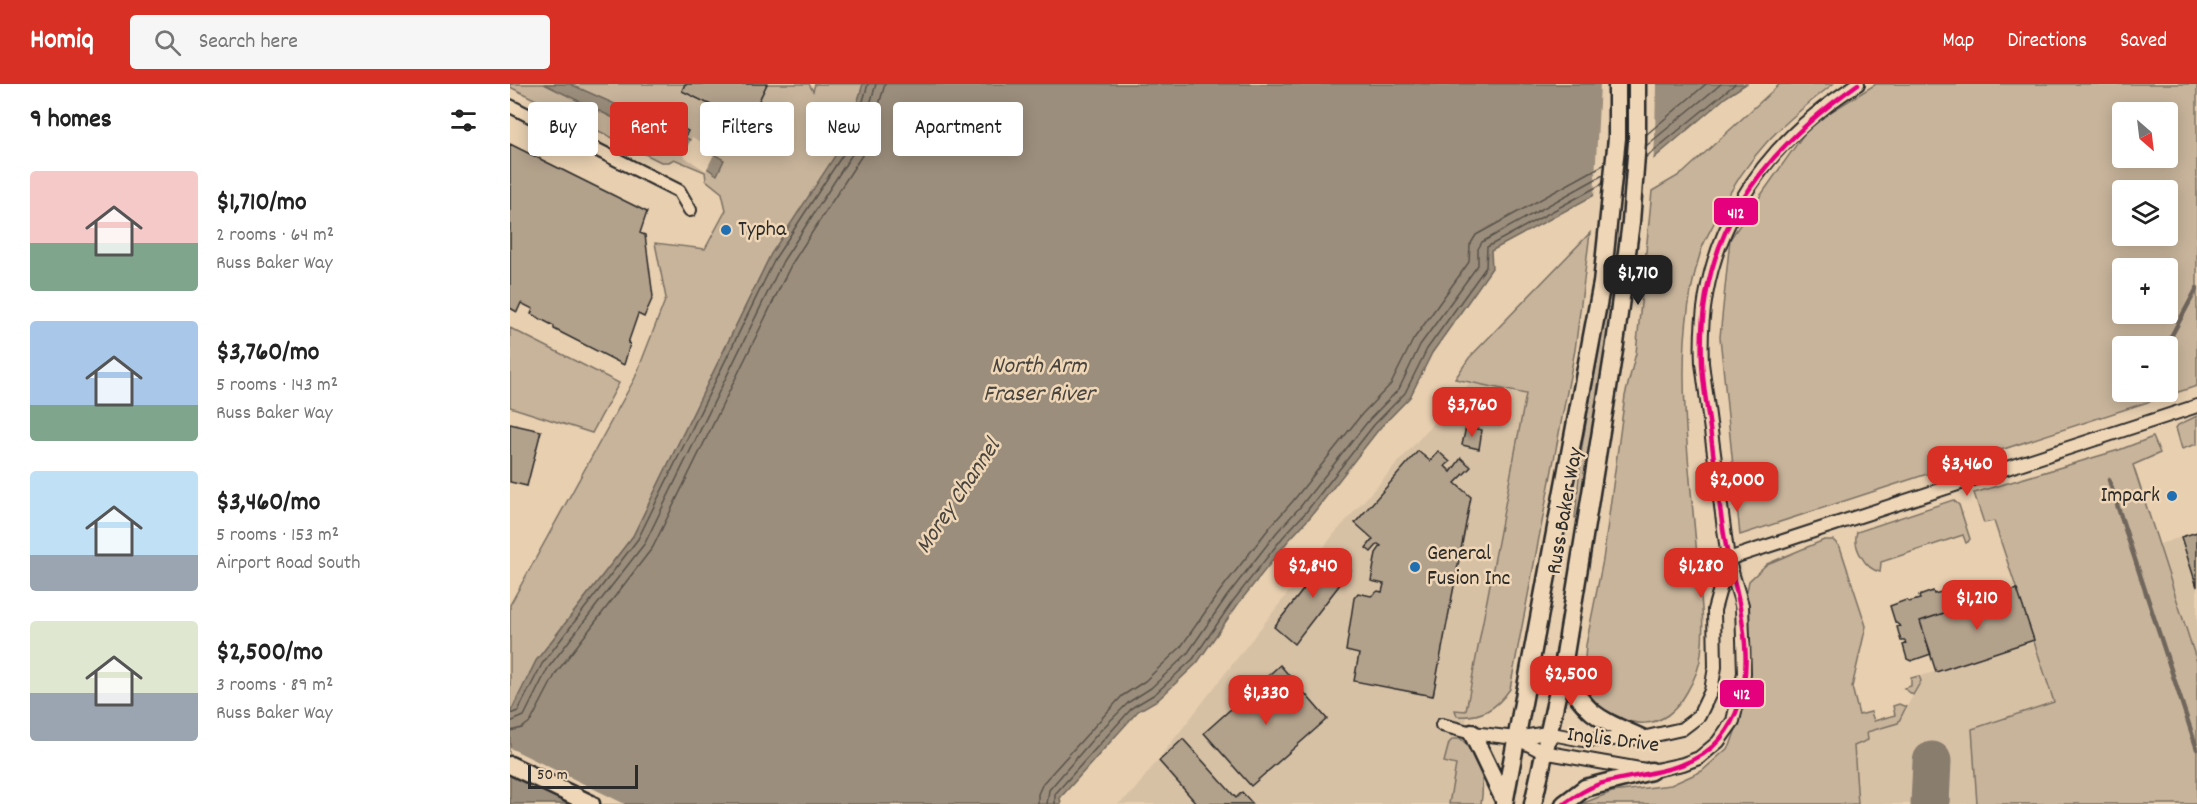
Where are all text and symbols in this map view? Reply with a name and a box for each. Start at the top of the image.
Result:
search box [130,15,550,69]
text: Homiq [30,22,94,62]
icon: search [151,26,184,59]
text: Search here [199,27,298,58]
text: Map [1943,27,1974,57]
text: Directions [2007,27,2087,57]
text: Saved [2120,27,2167,57]
text: 9 homes [30,102,112,139]
chip: Buy [528,102,598,156]
chip: Rent [610,102,688,156]
chip: Filters [700,102,794,156]
chip: New [806,102,881,156]
chip: Apartment [893,102,1023,156]
north arrow [2112,102,2178,168]
map controls [2112,102,2178,402]
icon: filters [447,104,480,137]
button: layers [2112,180,2178,246]
text: $1,710/mo [216,185,306,222]
icon: home [78,195,150,267]
line badge: 412 [1713,197,1759,226]
text: 412 [1727,203,1745,226]
place label: Typha [738,215,787,246]
text: 2 rooms · 64 m² [216,222,334,250]
marker: Typha [719,223,733,237]
text: Russ Baker Way [216,250,333,278]
pin: $1,710 [1589,255,1687,306]
button: + [2112,258,2178,324]
text: $1,710 [1617,260,1659,288]
text: $3,760/mo [216,335,319,372]
button: − [2112,336,2178,402]
icon: home [78,345,150,417]
water label: North Arm Fraser River [983,350,1098,412]
text: 5 rooms · 143 m² [216,372,338,400]
pin: $3,760 [1423,387,1521,438]
text: $3,760 [1446,392,1498,420]
text: Russ Baker Way [216,400,333,428]
water label: Morey Channel [908,431,1011,561]
street label: Russ Baker Way [1540,444,1593,577]
pin: $3,460 [1918,446,2016,497]
text: $3,460 [1941,451,1993,479]
pin: $2,000 [1688,462,1786,513]
text: $2,000 [1709,467,1765,495]
place label: Impark [2100,481,2160,512]
text: $3,460/mo [216,485,320,522]
marker: Impark [2165,489,2179,503]
icon: home [78,495,150,567]
text: 5 rooms · 153 m² [216,522,339,550]
place label: General Fusion Inc [1427,539,1511,595]
pin: $2,840 [1264,548,1362,599]
pin: $1,280 [1652,548,1750,599]
text: Airport Road South [216,550,360,578]
text: $2,840 [1288,553,1338,581]
text: $1,280 [1678,553,1724,581]
marker: General Fusion Inc [1408,560,1422,574]
pin: $1,210 [1928,580,2026,631]
text: $1,210 [1956,585,1998,613]
text: $2,500/mo [216,635,323,672]
icon: home [78,645,150,717]
pin: $2,500 [1522,656,1620,707]
text: $2,500 [1544,661,1598,689]
text: 3 rooms · 89 m² [216,672,333,700]
pin: $1,330 [1217,675,1315,726]
line badge: 412 [1719,679,1765,708]
text: $1,330 [1243,680,1289,708]
text: 412 [1733,684,1751,707]
text: Russ Baker Way [216,700,333,728]
street label: Inglis Drive [1565,720,1661,762]
scale bar [528,762,638,790]
text: 50 m [537,764,568,787]

